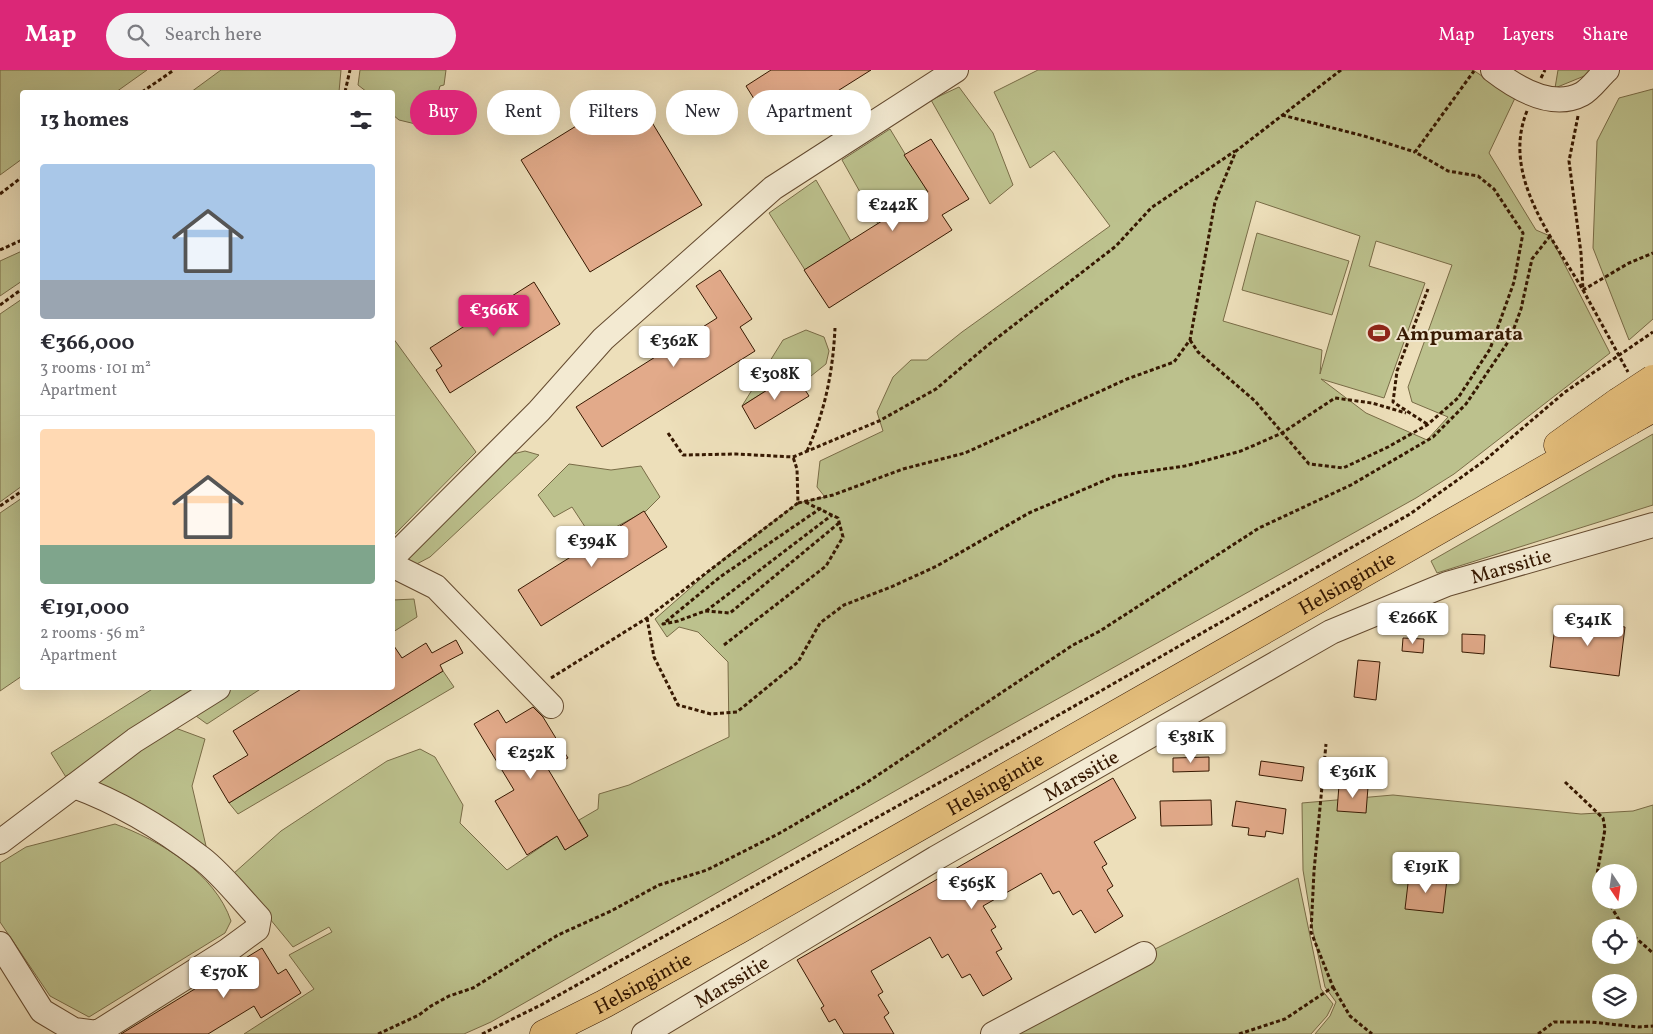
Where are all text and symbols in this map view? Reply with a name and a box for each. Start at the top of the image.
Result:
search box [106,13,456,58]
text: Map [25,18,76,52]
icon: search [124,21,152,49]
text: Search here [164,22,262,48]
text: Map [1438,23,1474,48]
text: Layers [1502,23,1554,48]
text: Share [1582,23,1628,48]
chip: Buy [410,90,477,135]
chip: Rent [487,90,560,135]
chip: Filters [570,90,656,135]
chip: New [666,90,738,135]
chip: Apartment [748,90,871,135]
text: 13 homes [40,106,129,135]
icon: filters [347,106,375,134]
pin: €242K [858,190,928,232]
text: €242K [868,195,918,217]
icon: home [163,196,253,286]
pin: €366K [459,294,529,337]
text: €366K [469,300,519,322]
sports icon: Ampumarata [1366,320,1392,346]
place label: Ampumarata [1396,321,1523,349]
pin: €362K [639,326,709,368]
text: €366,000 [40,329,135,358]
text: €362K [650,331,698,353]
text: 3 rooms · 101 m² [40,358,151,380]
pin: €308K [740,358,810,401]
text: €308K [750,364,800,386]
text: Apartment [40,380,117,402]
icon: home [163,462,253,552]
pin: €394K [557,526,627,568]
text: €394K [567,531,617,553]
street label: Marssitie [1468,543,1555,592]
street label: Helsingintie [1294,546,1401,623]
text: €191,000 [40,594,129,623]
pin: €266K [1378,602,1448,645]
pin: €341K [1553,604,1623,647]
text: €266K [1388,608,1438,630]
text: €341K [1564,610,1612,632]
text: 2 rooms · 56 m² [40,623,145,645]
text: Apartment [40,645,117,667]
pin: €381K [1156,722,1226,764]
text: €381K [1168,727,1214,749]
pin: €252K [496,738,566,780]
text: €252K [507,743,555,765]
street label: Marssitie [1039,744,1125,809]
street label: Helsingintie [942,746,1050,824]
pin: €361K [1318,756,1388,799]
text: €361K [1330,762,1376,784]
pin: €191K [1391,852,1461,894]
text: €191K [1403,857,1449,879]
north arrow [1592,864,1638,909]
map controls [1592,864,1637,1019]
pin: €565K [937,868,1007,910]
text: €565K [948,873,996,895]
button: locate [1592,919,1637,964]
street label: Helsingintie [590,946,697,1023]
street label: Marssitie [690,950,775,1016]
pin: €570K [189,956,259,999]
text: €570K [200,962,248,984]
button: layers [1592,974,1637,1019]

